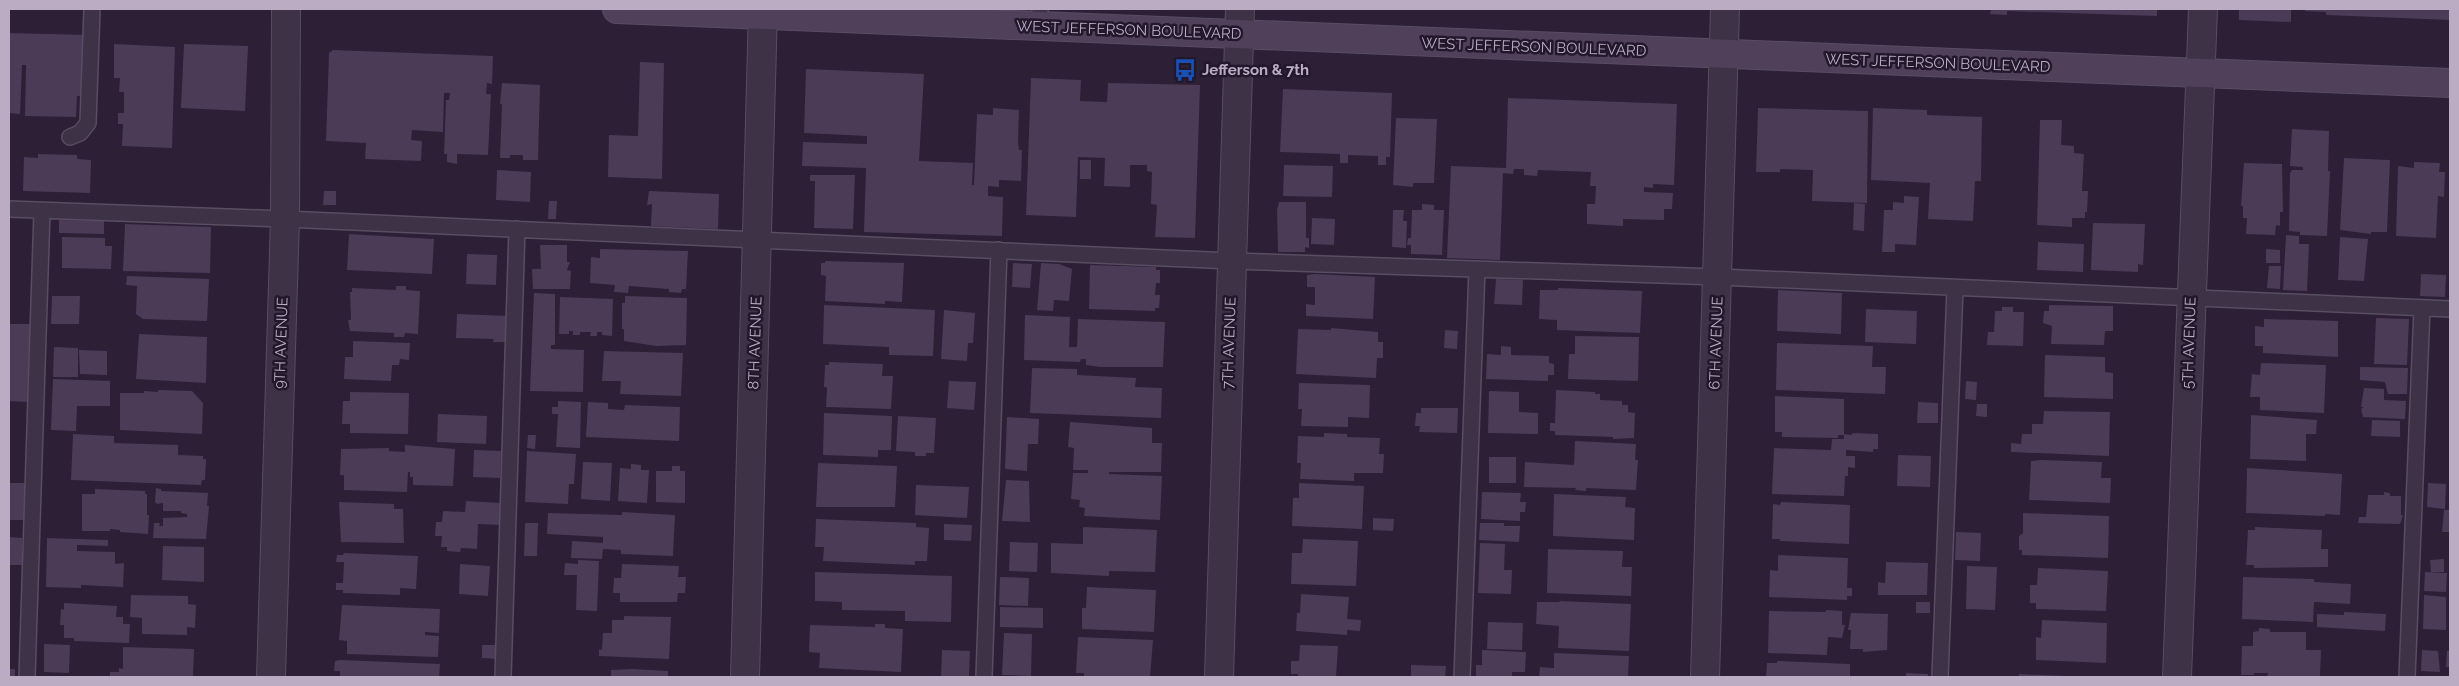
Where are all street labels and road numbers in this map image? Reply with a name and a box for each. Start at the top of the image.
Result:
street label: WEST JEFFERSON BOULEVARD [1016,17,1242,43]
street label: WEST JEFFERSON BOULEVARD [1421,34,1647,60]
street label: WEST JEFFERSON BOULEVARD [1825,50,2051,76]
street label: 8TH AVENUE [744,296,766,390]
street label: 6TH AVENUE [1705,296,1727,390]
street label: 9TH AVENUE [270,297,292,389]
street label: 7TH AVENUE [1218,297,1240,389]
street label: 5TH AVENUE [2178,297,2200,389]

